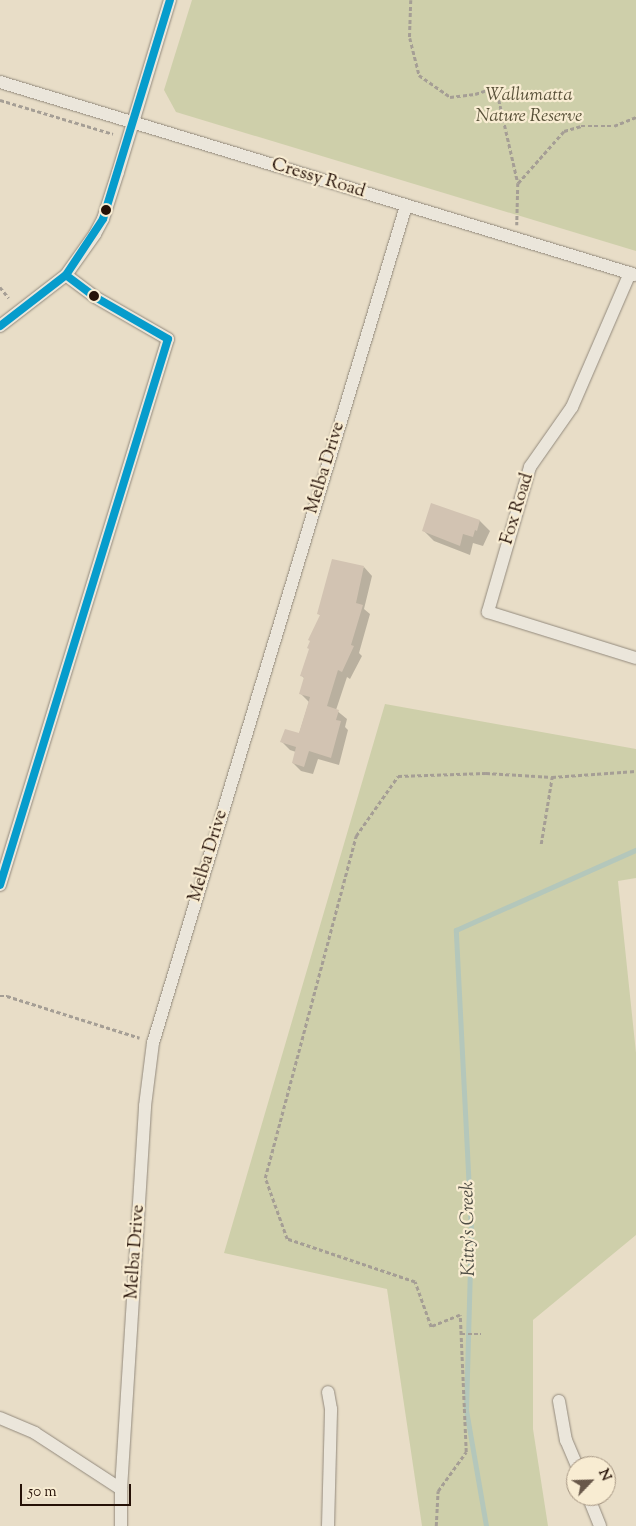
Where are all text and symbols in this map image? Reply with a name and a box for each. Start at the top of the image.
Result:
park label: Wallumatta Nature Reserve [476,86,582,128]
street label: Cressy Road [269,155,367,203]
unlabelled marker [101,205,111,215]
unlabelled marker [89,291,99,301]
street label: Melba Drive [302,419,350,517]
street label: Fox Road [497,471,539,547]
street label: Melba Drive [185,807,233,905]
water label: Kitty's Creek [457,1181,481,1277]
street label: Melba Drive [122,1204,150,1300]
north arrow [566,1456,616,1506]
text: N [592,1466,615,1484]
scale bar [22,1474,134,1506]
text: 50 m [28,1482,57,1503]

